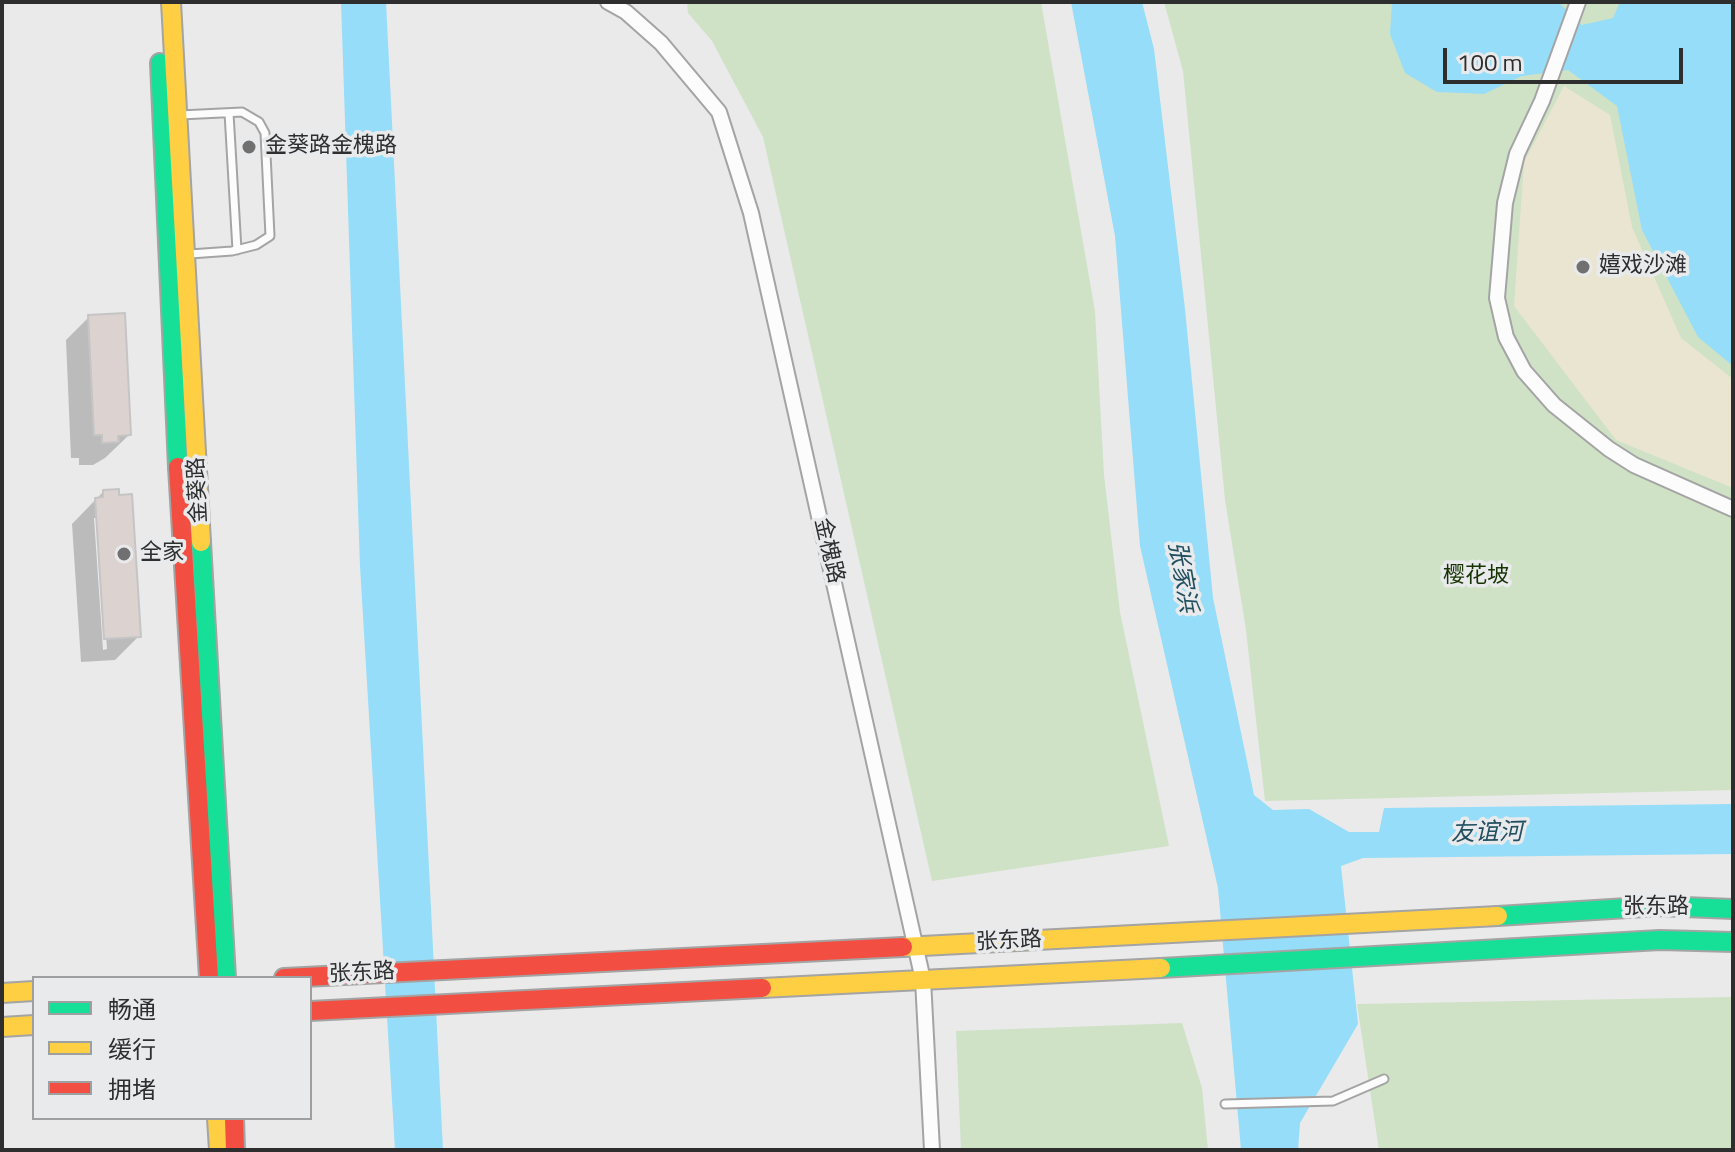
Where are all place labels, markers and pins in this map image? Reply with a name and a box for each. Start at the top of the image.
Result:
place label: 金葵路金槐路 [265,134,397,160]
marker: 金葵路金槐路 [240,138,258,156]
place label: 嬉戏沙滩 [1599,254,1687,280]
marker: 嬉戏沙滩 [1574,258,1592,276]
place label: 全家 [140,541,184,567]
marker: 全家 [115,545,133,563]

